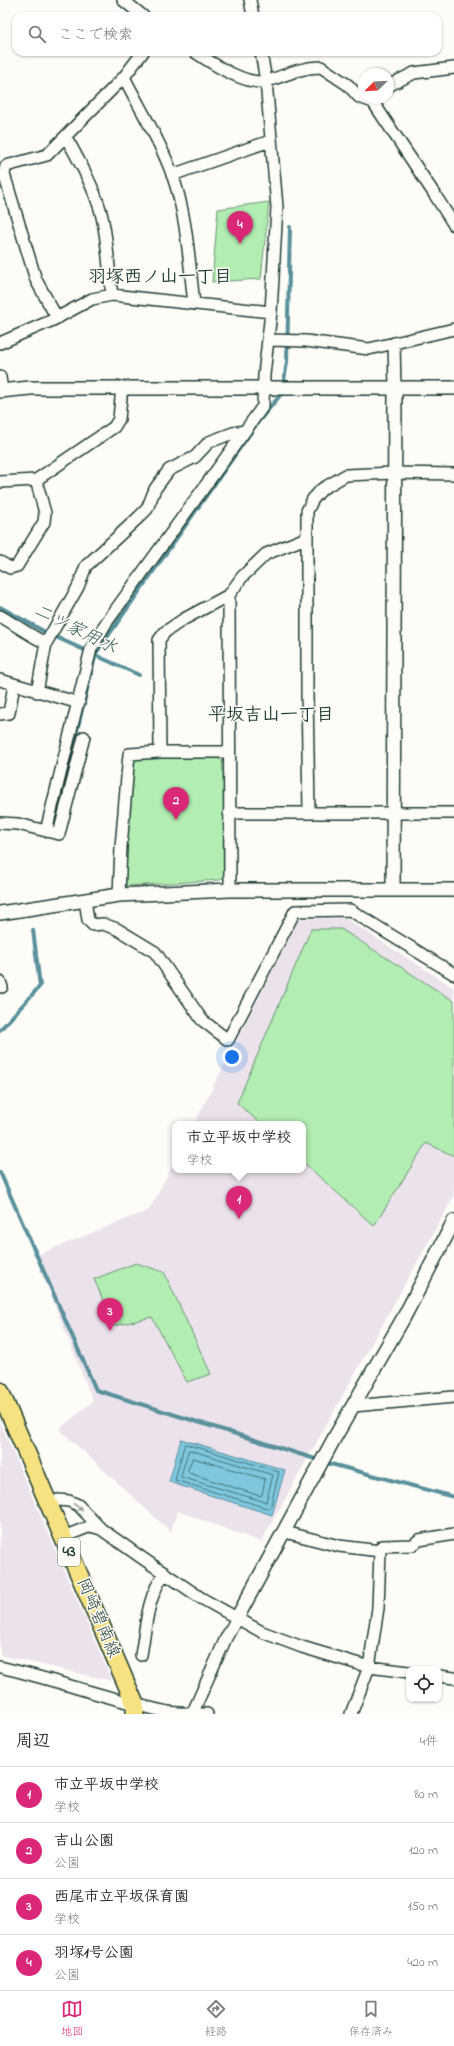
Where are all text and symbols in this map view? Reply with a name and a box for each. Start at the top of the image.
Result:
search box [12,12,442,56]
icon: search [26,23,48,45]
text: ここで検索 [58,24,133,46]
north arrow [358,68,394,104]
pin: 4 [227,211,253,244]
district label: 羽塚西ノ山一丁目 [88,265,232,291]
water label: 二ツ家用水 [29,599,121,661]
district label: 平坂吉山一丁目 [208,703,334,729]
pin: 2 [163,787,189,820]
your location [222,1047,242,1067]
popup [172,1121,306,1173]
text: 市立平坂中学校 [186,1127,292,1149]
text: 学校 [186,1151,213,1170]
pin: 1 [226,1186,252,1219]
pin: 3 [97,1298,123,1331]
one-way arrow [73,1503,84,1511]
road number: 43 [58,1538,80,1566]
street label: 岡崎碧南線 [70,1574,126,1662]
map controls [406,1666,442,1702]
button: locate [406,1666,442,1702]
text: 周辺 [16,1729,50,1754]
text: 4件 [420,1732,438,1751]
text: 市立平坂中学校 [54,1774,159,1796]
text: 1 [27,1785,31,1804]
text: 80 m [414,1785,438,1804]
text: 学校 [54,1798,80,1817]
text: 吉山公園 [54,1830,114,1852]
text: 2 [26,1841,32,1860]
text: 120 m [408,1841,438,1860]
text: 公園 [54,1854,80,1873]
text: 西尾市立平坂保育園 [54,1886,189,1908]
text: 3 [26,1897,32,1916]
text: 150 m [407,1897,438,1916]
text: 学校 [54,1910,80,1929]
text: 羽塚1号公園 [54,1942,134,1964]
text: 4 [26,1953,32,1972]
text: 420 m [407,1953,438,1972]
text: 公園 [54,1966,80,1985]
tab: 地図 [61,1998,83,2040]
tab: 経路 [205,1998,227,2040]
tab: 保存済み [349,1998,393,2040]

